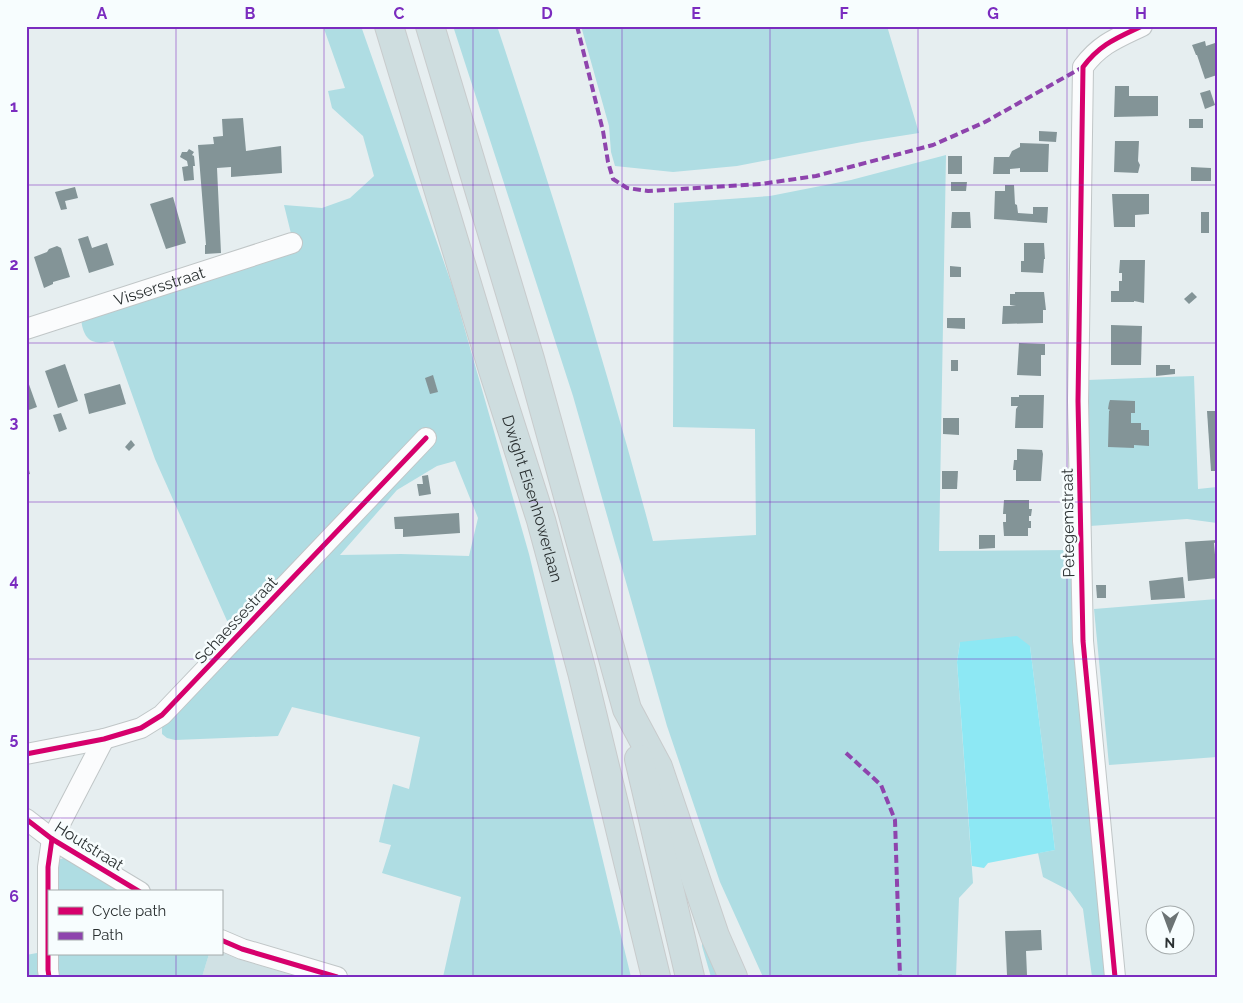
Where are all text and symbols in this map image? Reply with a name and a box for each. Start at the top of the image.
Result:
text: A [97,4,108,23]
text: B [245,4,256,23]
text: C [394,4,405,23]
text: D [541,4,553,23]
text: E [691,4,701,23]
text: F [839,4,849,23]
text: G [987,4,999,23]
text: H [1135,4,1147,23]
text: 1 [10,97,18,116]
text: 2 [9,255,19,274]
street label: Vissersstraat [112,262,207,309]
text: 3 [10,413,19,432]
street label: Dwight Eisenhowerlaan [499,413,567,584]
street label: Petegemstraat [1058,468,1078,578]
text: 4 [9,571,19,590]
street label: Schaessestraat [191,572,282,668]
text: 5 [10,729,19,748]
street label: Houtstraat [51,817,127,875]
text: 6 [9,887,19,906]
legend [48,890,222,956]
text: Cycle path [92,902,166,920]
north arrow [1146,906,1196,956]
text: Path [92,926,123,944]
text: N [1164,935,1175,951]

